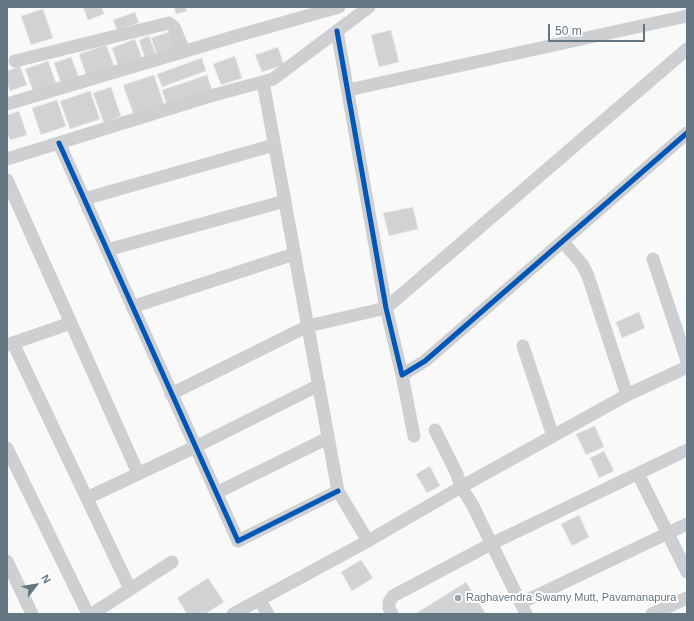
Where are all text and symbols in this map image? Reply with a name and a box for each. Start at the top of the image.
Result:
scale bar [550,16,647,42]
text: 50 m [555,24,582,38]
north arrow [16,565,56,605]
text: N [39,572,53,585]
place label: Raghavendra Swamy Mutt, Pavamanapura [466,591,676,605]
marker: Raghavendra Swamy Mutt, Pavamanapura [453,593,463,603]

